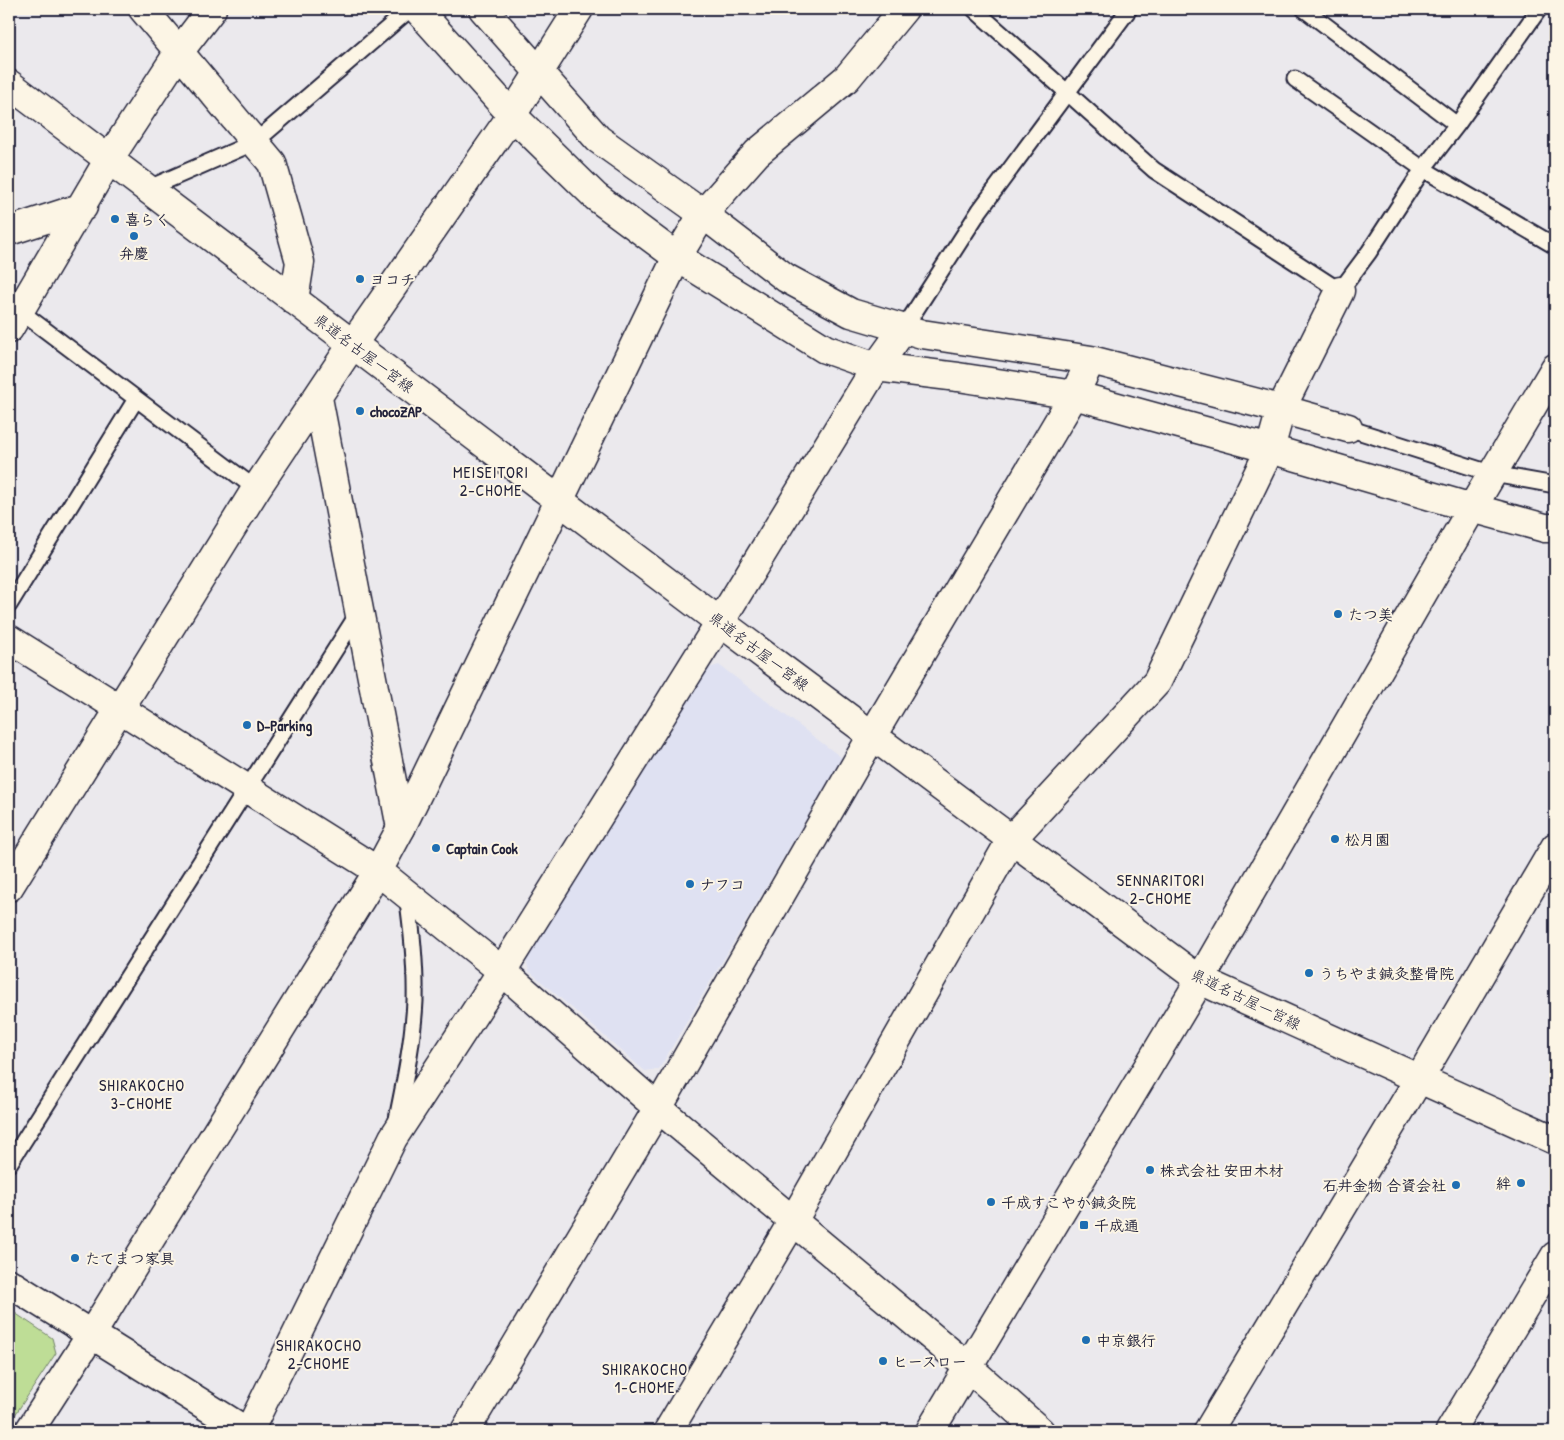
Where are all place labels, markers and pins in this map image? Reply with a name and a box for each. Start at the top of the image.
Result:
place label: 喜らく [125,209,170,230]
marker: 喜らく [109,213,121,225]
marker: 弁慶 [128,230,140,242]
place label: 弁慶 [119,243,149,264]
place label: ヨコチ [370,269,415,290]
marker: ヨコチ [354,273,366,285]
place label: chocoZAP [370,401,422,422]
marker: chocoZAP [354,405,366,417]
place label: たつ美 [1348,604,1393,625]
marker: たつ美 [1332,608,1344,620]
place label: D-Parking [257,715,312,737]
marker: D-Parking [241,719,253,731]
place label: 松月園 [1345,829,1390,850]
marker: 松月園 [1329,833,1341,845]
place label: Captain Cook [446,838,518,860]
marker: Captain Cook [430,842,442,854]
place label: ナフコ [700,874,745,895]
marker: ナフコ [684,878,696,890]
place label: うちやま鍼灸整骨院 [1319,963,1454,984]
marker: うちやま鍼灸整骨院 [1303,967,1315,979]
place label: 株式会社 安田木材 [1160,1160,1283,1181]
marker: 株式会社 安田木材 [1144,1164,1156,1176]
place label: 絆 [1496,1173,1511,1194]
place label: 石井金物 合資会社 [1323,1175,1446,1196]
marker: 絆 [1515,1177,1527,1189]
marker: 石井金物 合資会社 [1450,1179,1462,1191]
place label: 千成すこやか鍼灸院 [1001,1192,1136,1213]
marker: 千成すこやか鍼灸院 [985,1196,997,1208]
place label: 千成通 [1094,1215,1139,1236]
marker: 千成通 [1078,1219,1090,1231]
place label: たてまつ家具 [85,1248,175,1269]
marker: たてまつ家具 [69,1252,81,1264]
place label: 中京銀行 [1096,1330,1156,1351]
marker: 中京銀行 [1080,1334,1092,1346]
place label: ヒースロー [893,1351,967,1372]
marker: ヒースロー [877,1355,889,1367]

